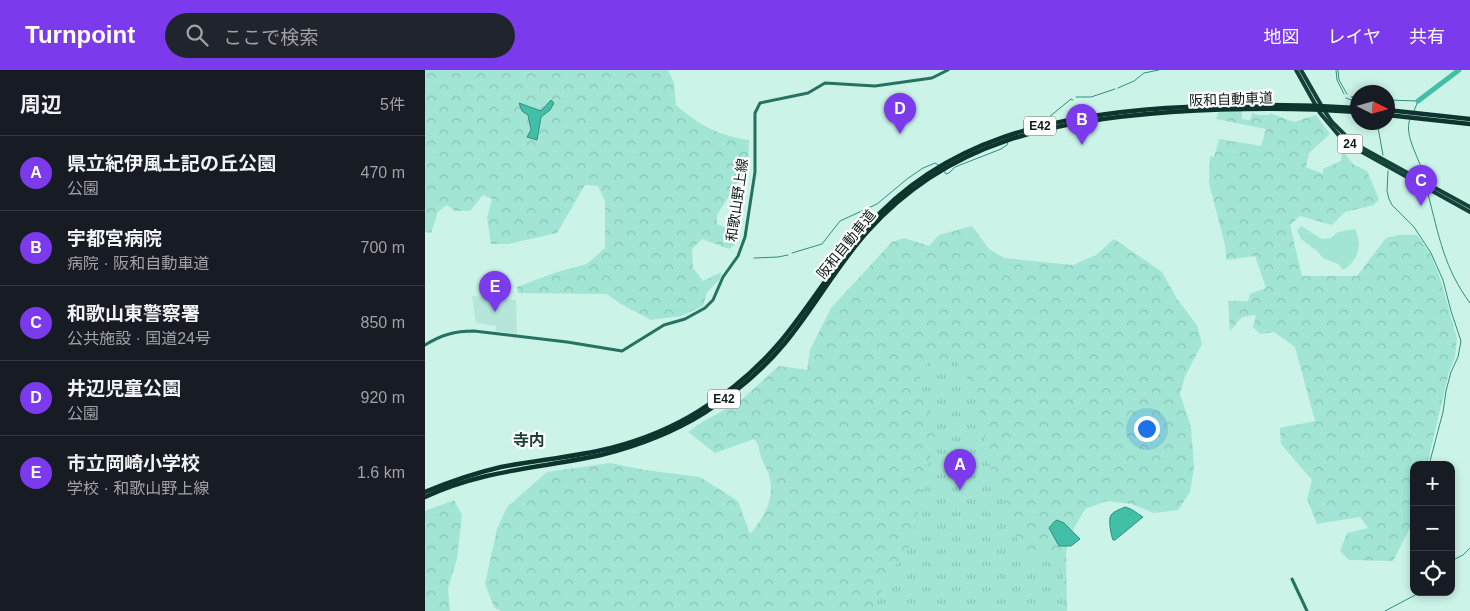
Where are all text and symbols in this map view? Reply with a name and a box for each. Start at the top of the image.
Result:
search box [165,13,515,58]
text: Turnpoint [25,21,135,48]
icon: search [183,21,211,49]
text: ここで検索 [223,27,318,48]
text: 地図 [1264,27,1300,47]
text: レイヤ [1328,27,1381,47]
text: 共有 [1409,27,1445,47]
north arrow [1350,85,1395,130]
street label: 阪和自動車道 [1189,90,1273,108]
text: 周辺 [20,93,62,116]
pin: D [884,93,916,134]
text: 5件 [380,96,405,113]
pin: B [1066,104,1098,145]
road number: E42 [1024,116,1056,136]
road number: 24 [1337,134,1363,154]
text: 県立紀伊風土記の丘公園 [67,153,276,174]
street label: 和歌山野上線 [723,157,751,243]
text: A [30,164,42,181]
text: 470 m [361,164,405,181]
pin: C [1405,165,1437,206]
text: 公園 [67,180,99,197]
street label: 阪和自動車道 [813,206,879,282]
text: 宇都宮病院 [67,228,162,249]
text: B [30,239,42,256]
text: 700 m [361,239,405,256]
text: 病院 · 阪和自動車道 [67,255,209,272]
pin: E [479,271,511,312]
text: 和歌山東警察署 [67,303,200,324]
text: C [30,314,42,331]
text: 850 m [361,314,405,331]
text: 公共施設 · 国道24号 [67,330,211,347]
text: 井辺児童公園 [67,378,181,399]
text: D [30,389,42,406]
text: 920 m [361,389,405,406]
road number: E42 [708,390,740,408]
text: 公園 [67,405,99,422]
your location [1134,416,1160,442]
district label: 寺内 [513,432,545,449]
pin: A [944,449,976,490]
text: 市立岡崎小学校 [67,453,200,474]
map controls [1410,461,1455,596]
button: + [1410,461,1455,506]
text: E [31,464,41,481]
text: 1.6 km [357,464,405,481]
text: 学校 · 和歌山野上線 [67,480,209,497]
button: − [1410,506,1455,551]
button: locate [1410,551,1455,596]

